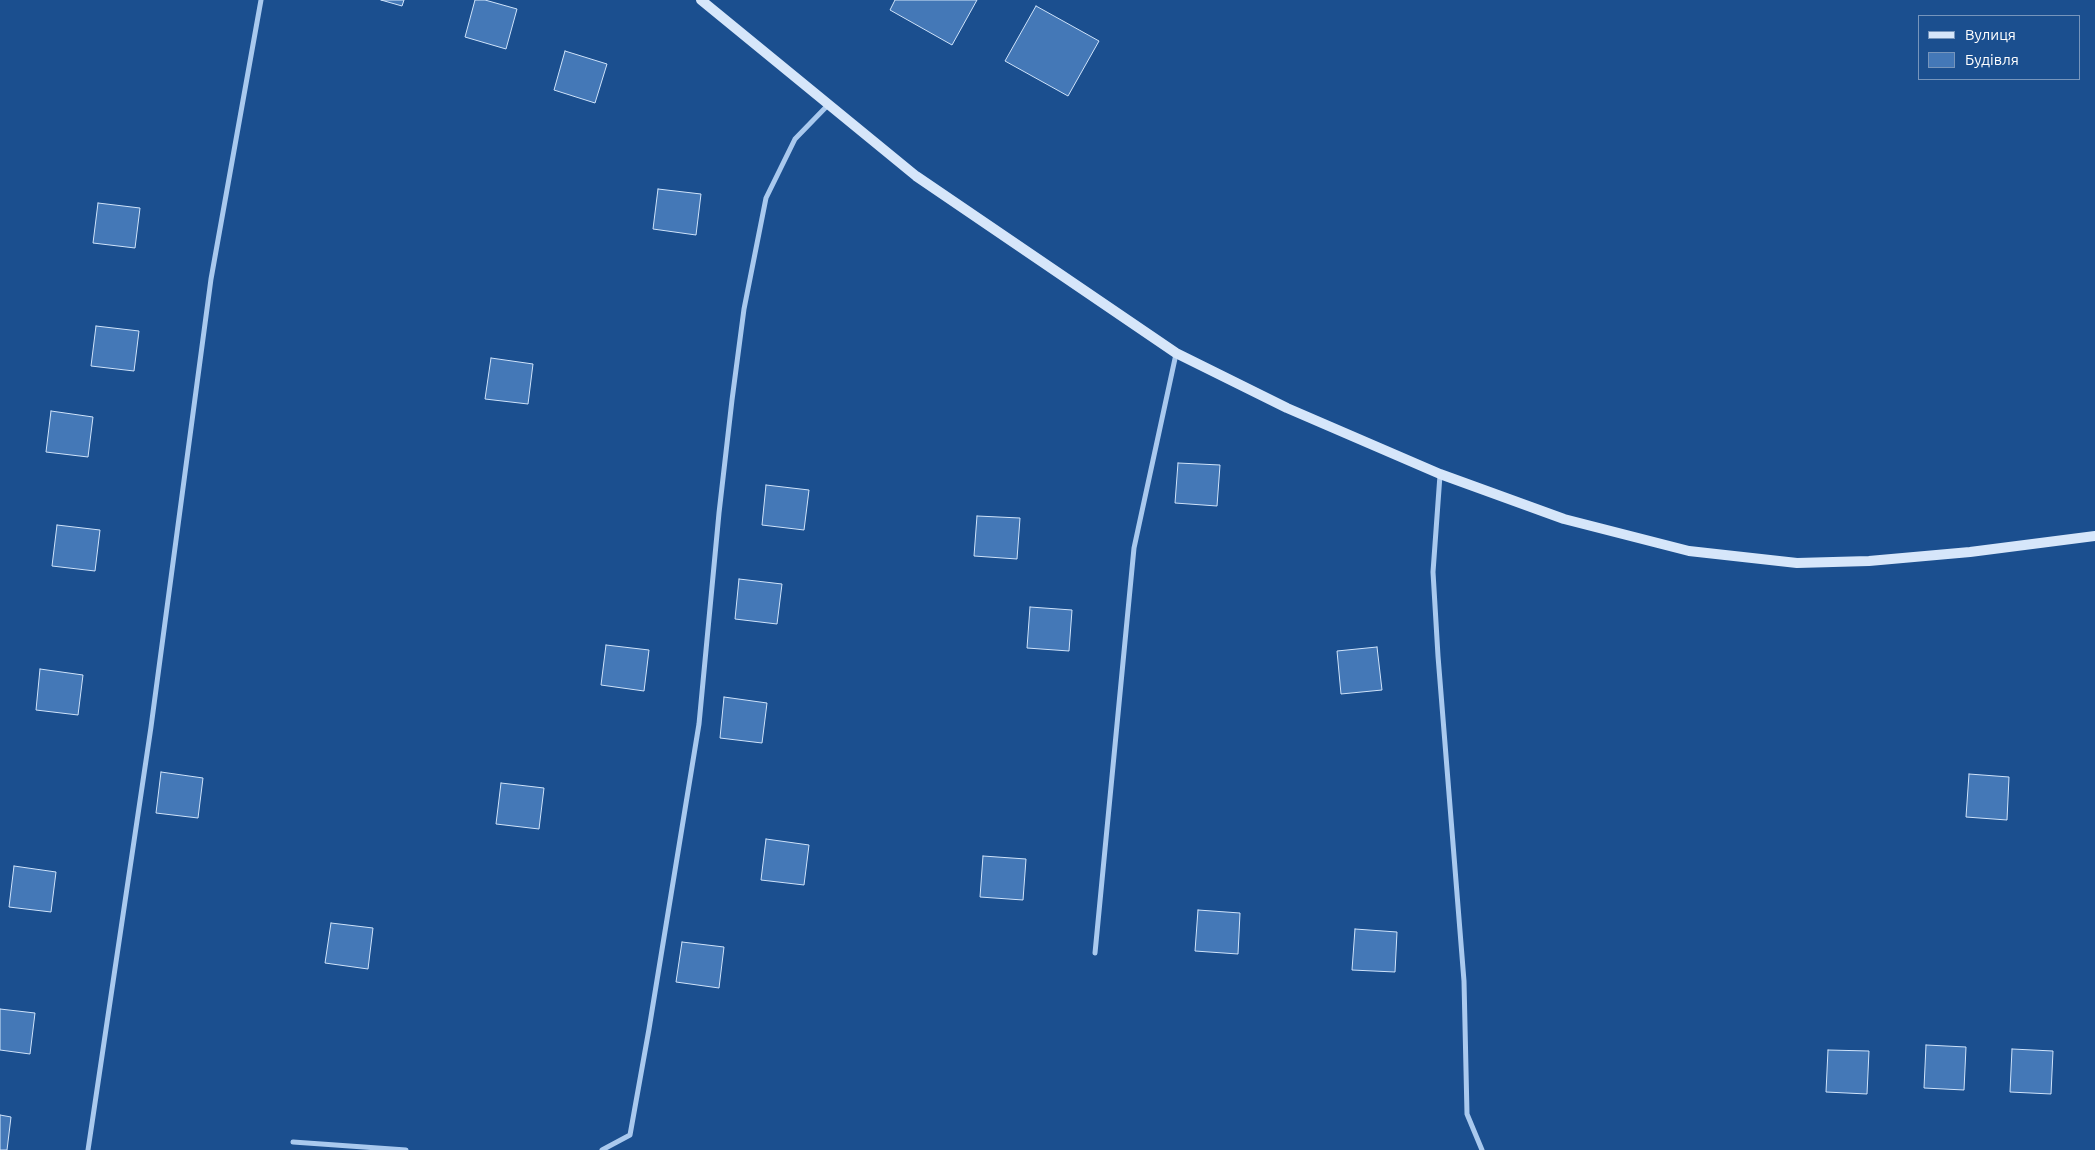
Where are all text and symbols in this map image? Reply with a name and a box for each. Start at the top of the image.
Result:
legend [1918,15,2080,80]
text: Вулиця [1965,26,2016,43]
text: Будівля [1965,51,2019,68]

